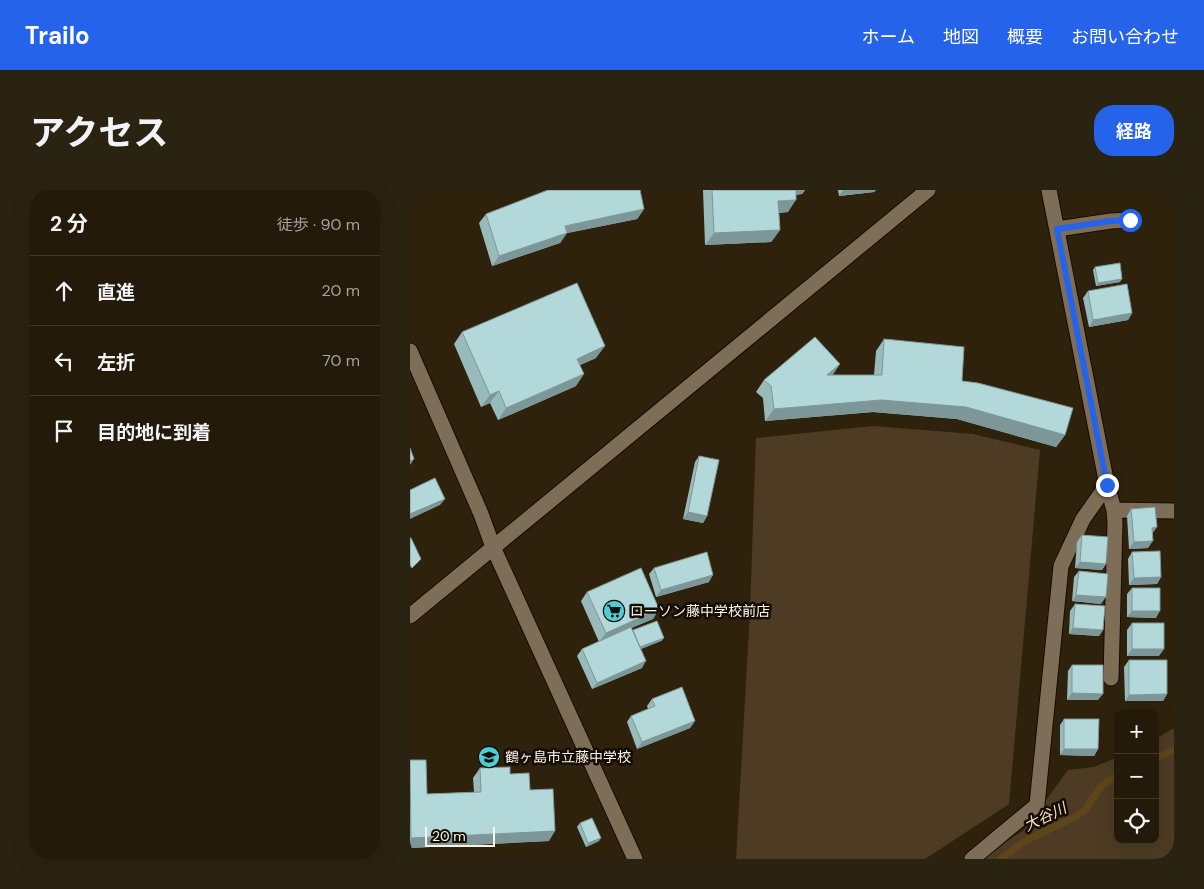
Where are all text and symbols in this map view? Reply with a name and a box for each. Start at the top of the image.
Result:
text: Trailo [25,20,90,51]
text: ホーム [862,25,915,49]
text: 地図 [943,25,979,49]
text: 概要 [1007,25,1043,49]
text: お問い合わせ [1071,25,1179,49]
button: 経路 [1094,105,1174,156]
text: アクセス [30,110,168,156]
route start [1119,209,1142,232]
text: 2 分 [50,210,88,238]
text: 徒歩 · 90 m [277,214,360,235]
icon: ahead [50,277,78,305]
text: 直進 [97,280,135,305]
text: 20 m [321,280,360,301]
icon: left [50,347,78,375]
text: 左折 [97,350,135,375]
text: 70 m [322,350,360,371]
icon: arrive [50,417,78,445]
text: 目的地に到着 [97,420,211,445]
route end [1096,474,1119,497]
supermarket icon: ローソン藤中学校前店 [602,599,626,623]
place label: ローソン藤中学校前店 [630,602,770,620]
map controls [1114,709,1159,844]
button: + [1114,709,1159,754]
school or university icon: 鶴ヶ島市立藤中学校 [477,745,501,769]
place label: 鶴ヶ島市立藤中学校 [505,748,631,766]
button: − [1114,754,1159,799]
water label: 大谷川 [1020,797,1071,836]
button: locate [1114,799,1159,844]
scale bar [425,824,495,847]
text: 20 m [432,827,466,845]

